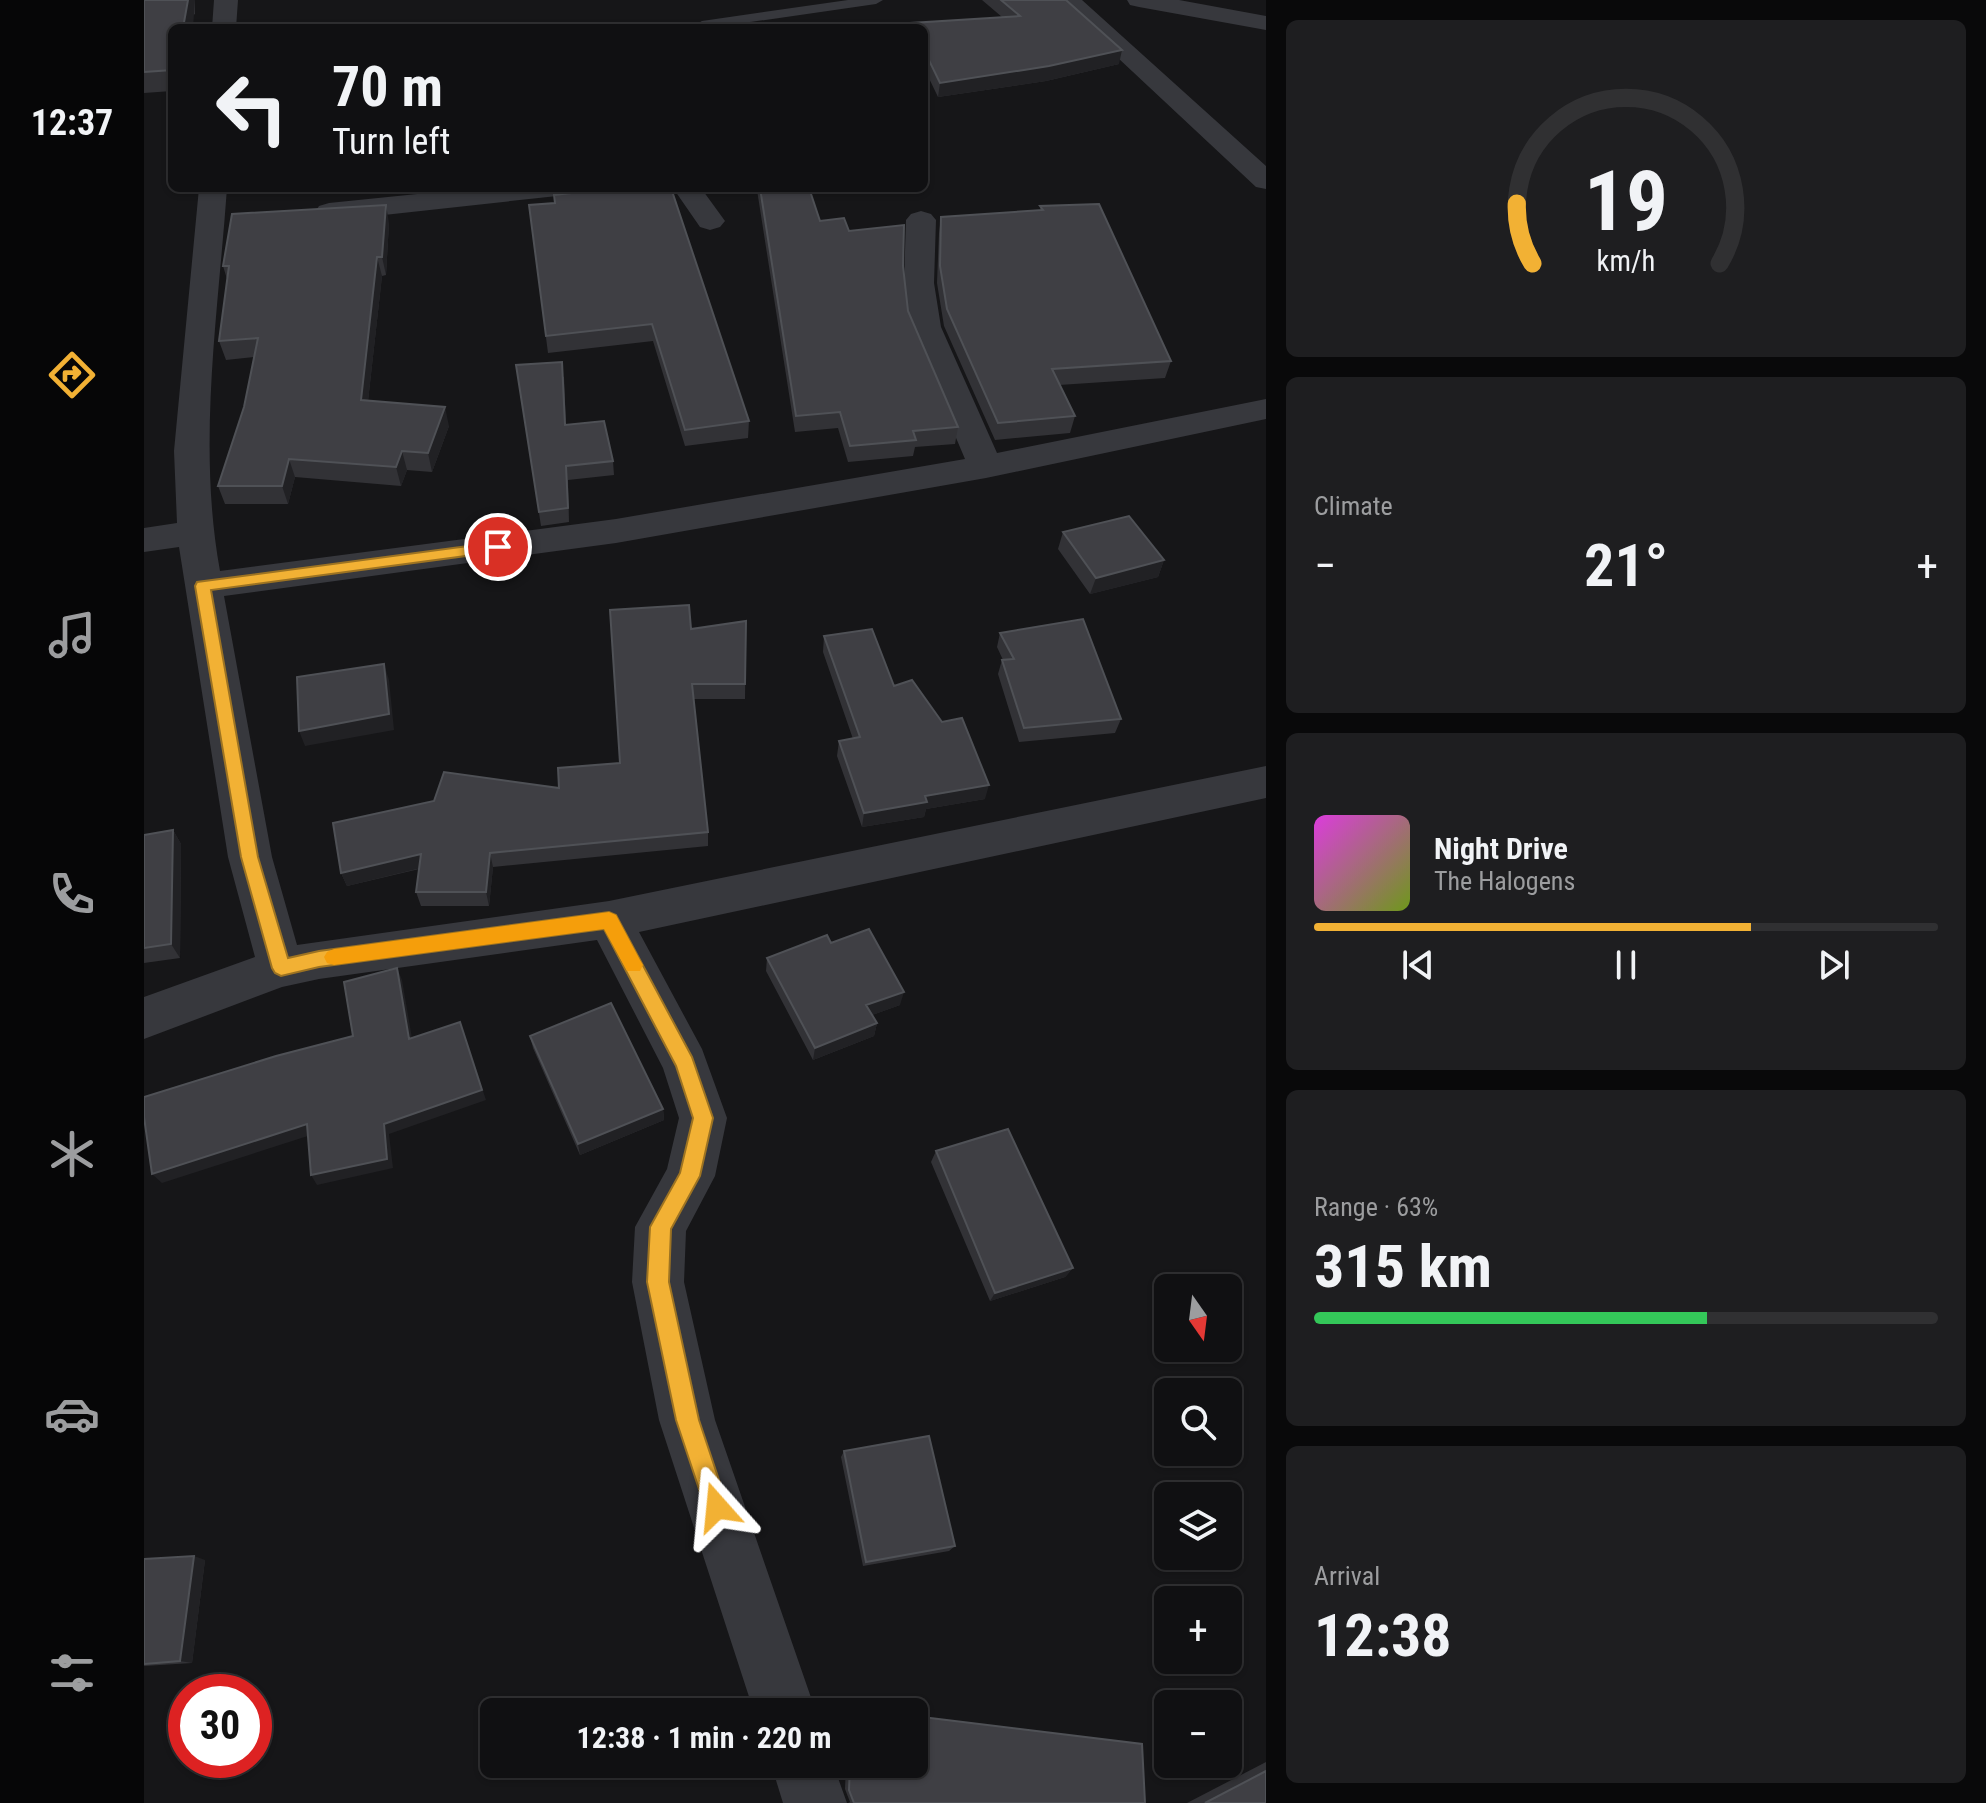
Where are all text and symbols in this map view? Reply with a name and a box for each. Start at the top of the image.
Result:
text: 70 m [332,54,443,120]
icon: left [200,56,304,160]
text: 12:37 [31,102,113,144]
text: Turn left [332,121,450,163]
text: 19 [1584,153,1668,250]
text: km/h [1597,244,1655,278]
icon: directions [44,347,100,403]
text: Climate [1314,491,1393,521]
pin [464,513,532,581]
icon: arrive [476,525,520,569]
text: 21° [1584,530,1668,601]
text: − [1314,540,1336,592]
text: + [1916,540,1938,592]
icon: music [44,607,100,663]
text: Night Drive [1434,831,1568,866]
icon: phone [44,866,100,922]
text: The Halogens [1434,866,1575,896]
icon: previous [1396,943,1440,987]
icon: pause [1604,943,1648,987]
icon: next [1812,943,1856,987]
icon: climate [44,1126,100,1182]
text: Range · 63% [1314,1192,1438,1222]
text: 315 km [1314,1231,1492,1302]
north arrow [1154,1274,1242,1362]
map controls [1154,1274,1242,1778]
button: search [1154,1378,1242,1466]
icon: car [44,1386,100,1442]
position arrow [675,1465,759,1549]
button: layers [1154,1482,1242,1570]
text: Arrival [1314,1561,1380,1591]
button: + [1154,1586,1242,1674]
text: 12:38 [1314,1600,1452,1671]
icon: filters [44,1645,100,1701]
speed limit sign: 30 [168,1674,272,1778]
button: − [1154,1690,1242,1778]
text: 12:38 · 1 min · 220 m [577,1720,831,1755]

